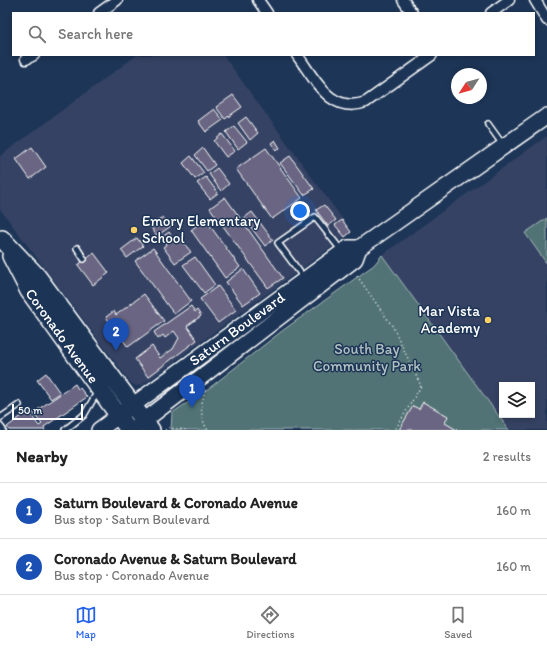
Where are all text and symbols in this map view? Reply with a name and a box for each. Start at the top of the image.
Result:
search box [12,12,535,56]
icon: search [26,23,48,45]
text: Search here [58,25,133,43]
north arrow [451,68,487,104]
your location [290,201,310,221]
place label: Emory Elementary School [142,212,260,247]
marker: Emory Elementary School [129,225,139,235]
street label: Coronado Avenue [22,285,102,387]
street label: Saturn Boulevard [186,288,289,370]
place label: Mar Vista Academy [418,302,480,337]
marker: Mar Vista Academy [483,315,493,325]
pin: 2 [103,318,129,351]
park label: South Bay Community Park [313,340,421,375]
pin: 1 [179,375,205,408]
map controls [499,382,535,418]
button: layers [499,382,535,418]
scale bar [12,402,83,421]
text: 50 m [18,404,42,417]
text: Nearby [16,446,68,466]
text: 2 results [483,449,531,464]
text: Saturn Boulevard & Coronado Avenue [54,494,298,512]
text: 1 [26,503,32,518]
text: 160 m [496,503,531,518]
text: Bus stop · Saturn Boulevard [54,512,210,527]
text: Coronado Avenue & Saturn Boulevard [54,550,297,568]
text: 2 [26,559,32,574]
text: 160 m [496,559,531,574]
text: Bus stop · Coronado Avenue [54,568,209,583]
tab: Map [75,604,97,641]
tab: Directions [246,604,295,641]
tab: Saved [444,604,472,641]

